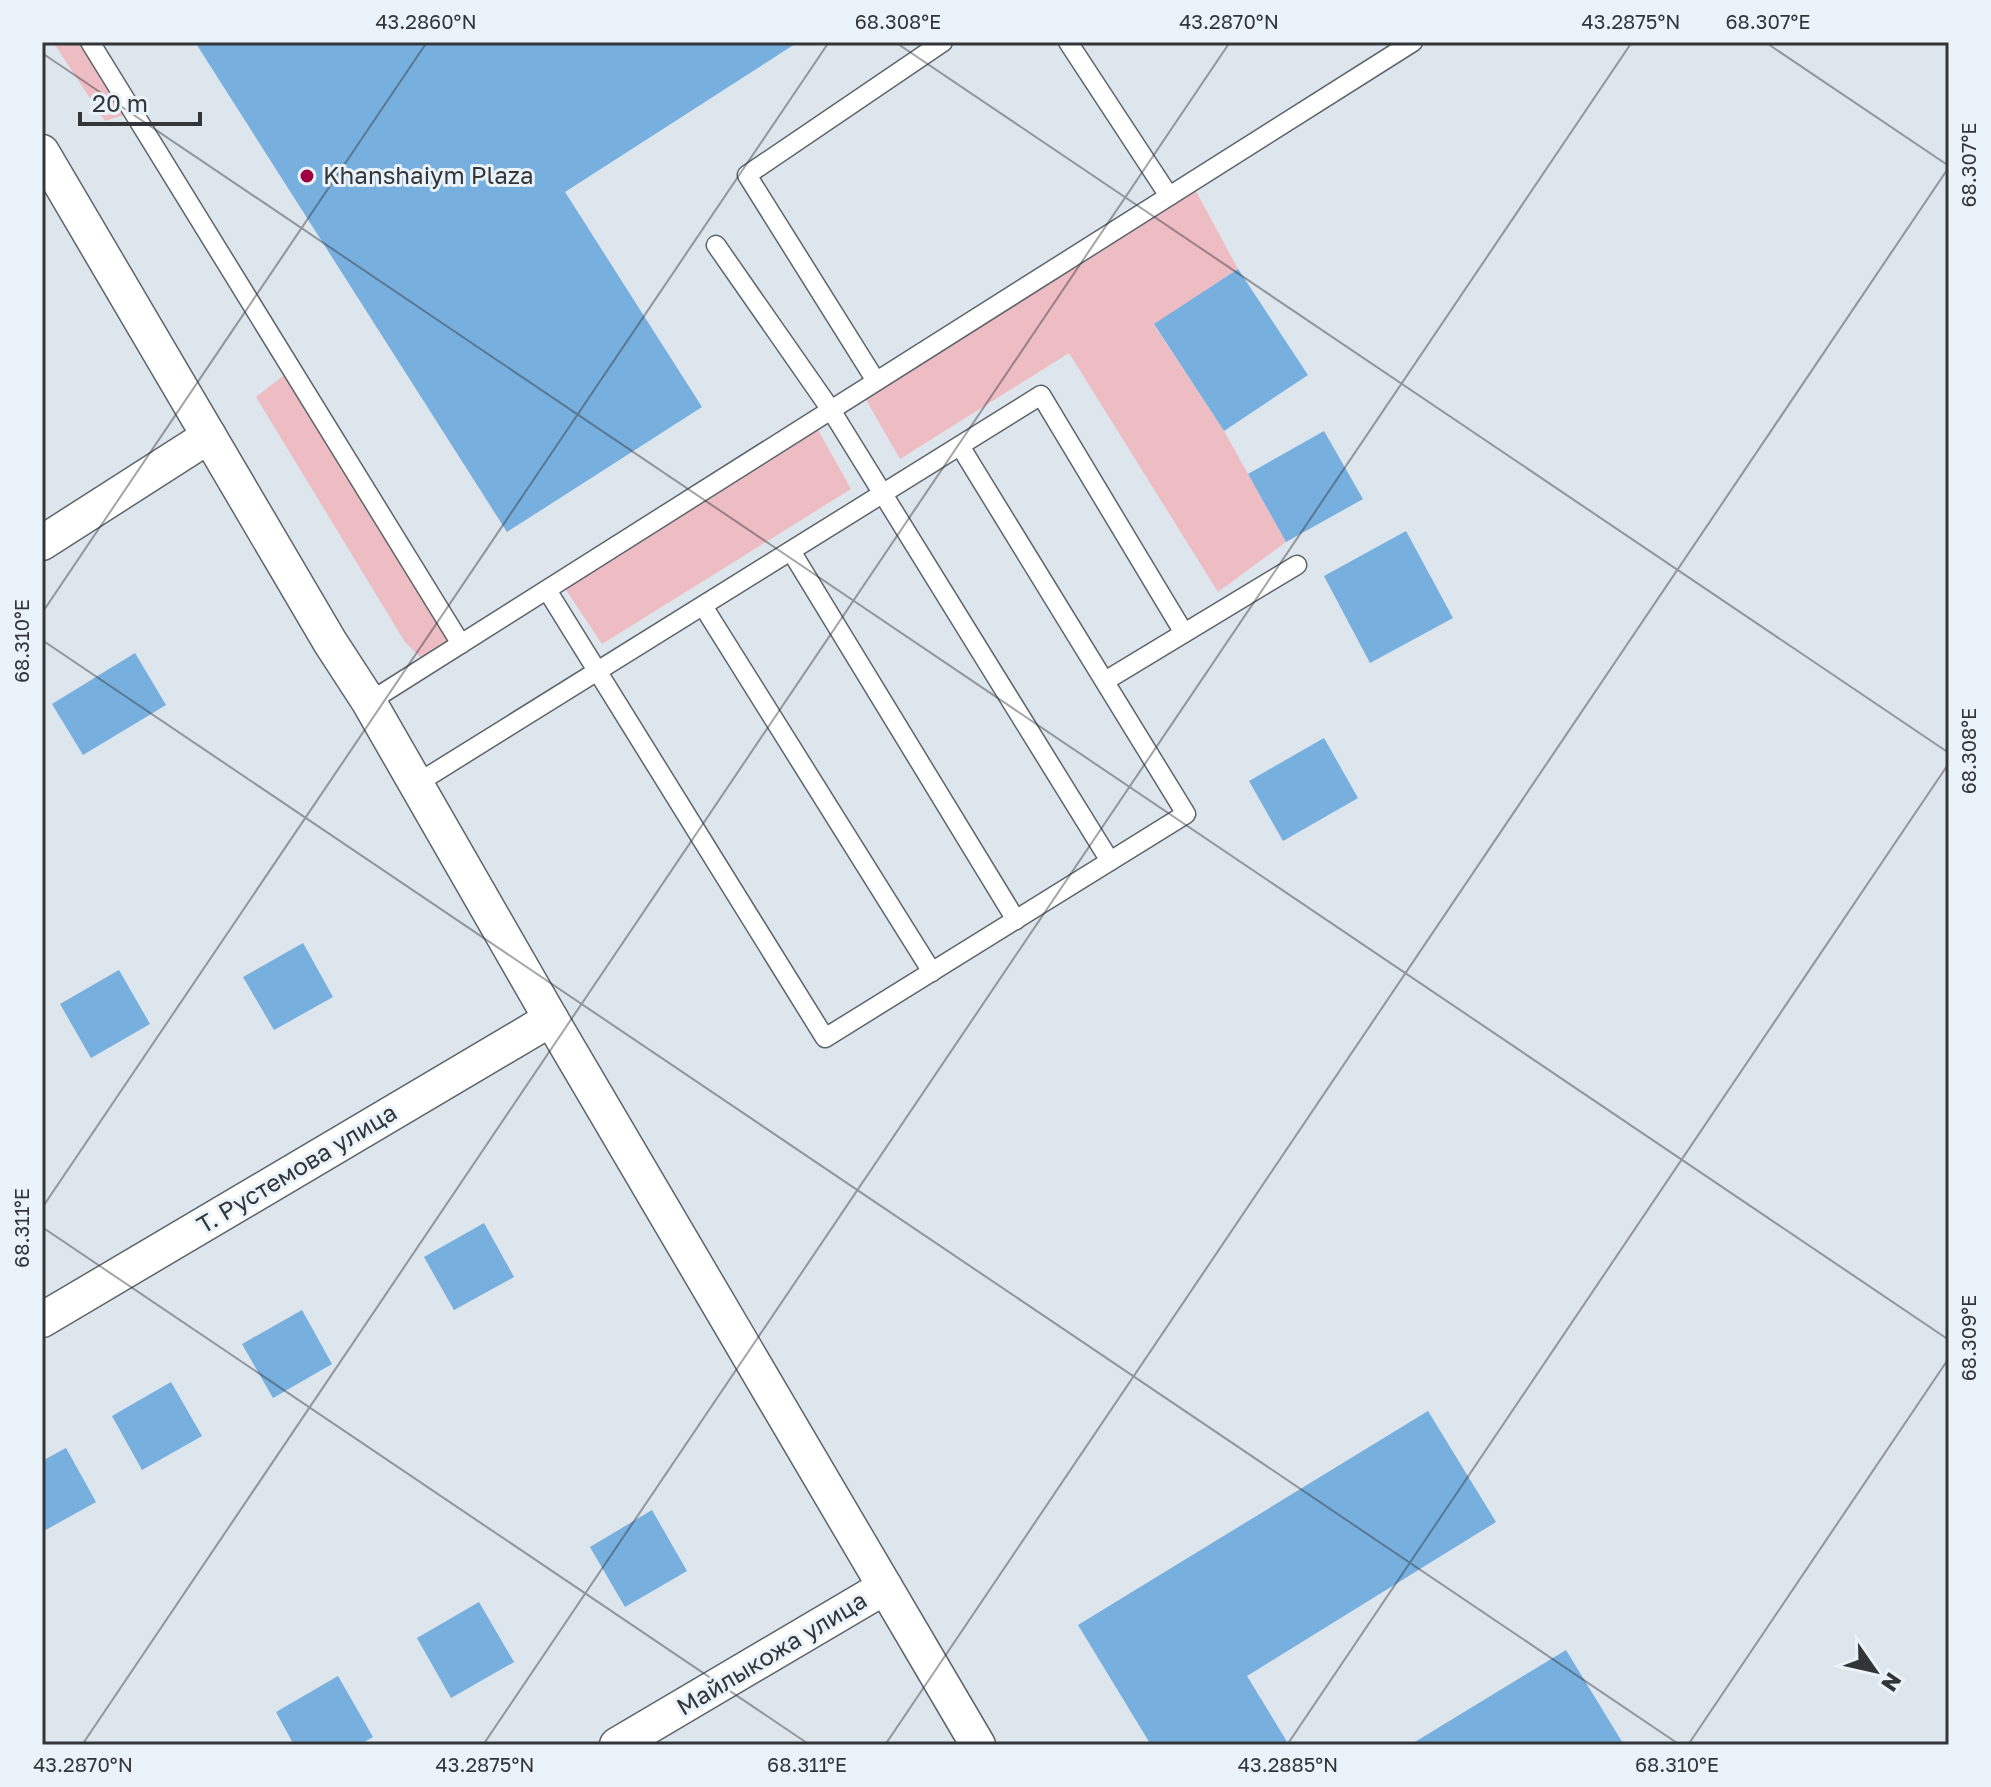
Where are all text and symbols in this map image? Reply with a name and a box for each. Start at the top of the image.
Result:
text: 43.2860°N [375,9,477,33]
text: 68.308°E [855,9,941,33]
text: 43.2870°N [1179,9,1279,33]
text: 43.2875°N [1582,9,1680,33]
text: 68.307°E [1726,9,1811,33]
scale bar [80,76,200,126]
text: 20 m [92,88,148,117]
text: 68.307°E [1956,123,1980,208]
place label: Khanshaiym Plaza [323,160,534,189]
marker: Khanshaiym Plaza [298,167,316,185]
text: 68.310°E [9,599,33,683]
text: 68.308°E [1956,708,1980,794]
street label: Т. Рустемова улица [191,1097,401,1239]
text: 68.311°E [9,1188,33,1268]
text: 68.309°E [1956,1295,1980,1381]
street label: Майлыкожа улица [671,1585,871,1721]
north arrow [1835,1631,1915,1711]
text: N [1876,1668,1908,1697]
text: 43.2870°N [33,1752,133,1776]
text: 43.2875°N [436,1752,534,1776]
text: 68.311°E [767,1752,847,1776]
text: 43.2885°N [1238,1752,1338,1776]
text: 68.310°E [1635,1752,1719,1776]

